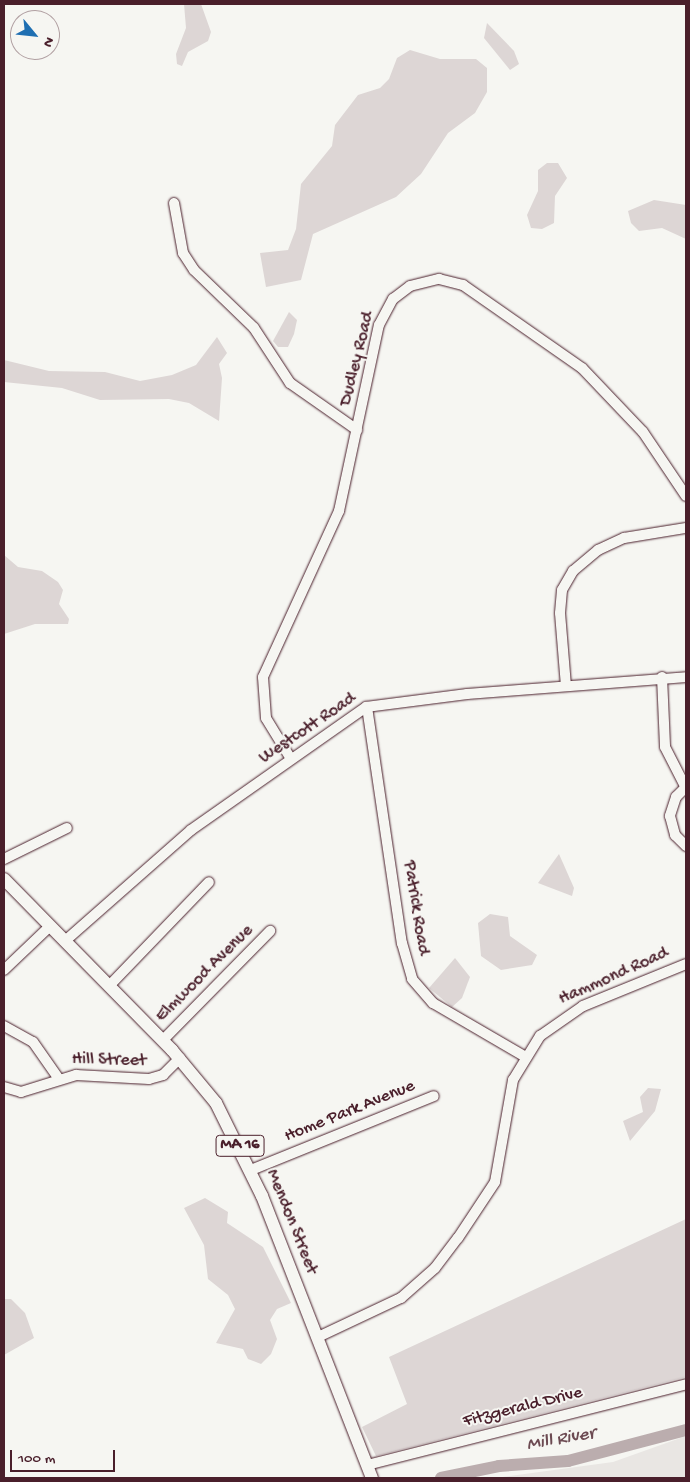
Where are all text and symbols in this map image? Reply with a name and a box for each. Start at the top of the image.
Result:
north arrow [10,10,60,60]
text: N [38,34,57,50]
street label: Dudley Road [336,310,380,408]
street label: Westcott Road [255,689,361,769]
street label: Patrick Road [397,859,433,957]
street label: Elmwood Avenue [152,921,258,1027]
street label: Hammond Road [556,943,672,1011]
street label: Hill Street [72,1050,146,1072]
street label: Home Park Avenue [282,1076,418,1148]
road number: MA 16 [215,1132,265,1160]
street label: Mendon Street [260,1166,322,1278]
street label: Fitzgerald Drive [461,1383,585,1433]
water label: Mill River [525,1423,597,1457]
scale bar [12,1440,118,1472]
text: 100 m [18,1450,55,1468]

